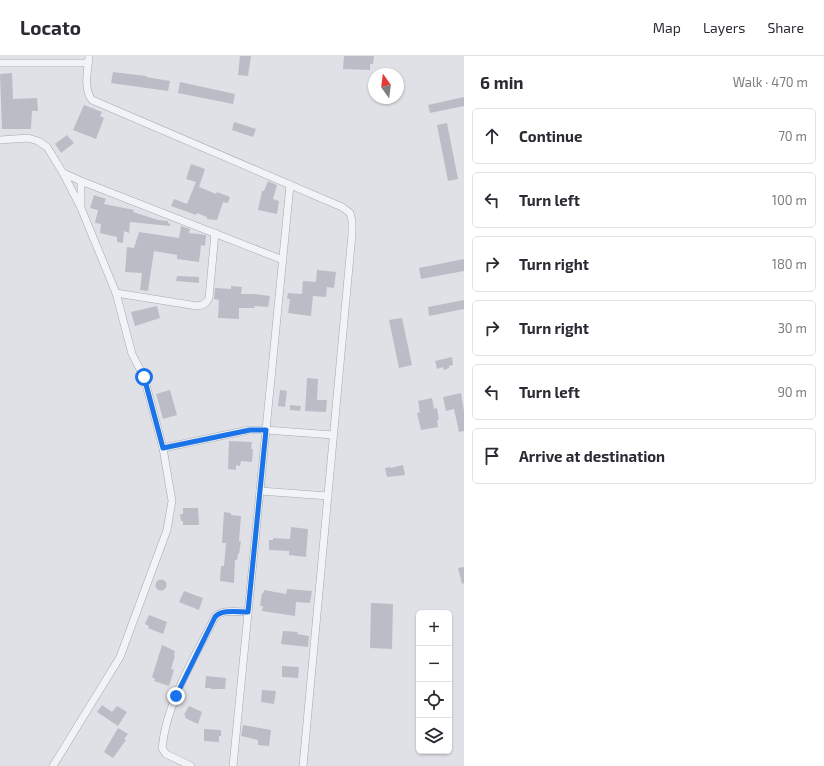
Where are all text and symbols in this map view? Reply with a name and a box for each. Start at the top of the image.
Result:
text: Locato [20,16,81,39]
text: Map [653,19,681,36]
text: Layers [703,19,745,36]
text: Share [767,19,804,36]
north arrow [368,68,404,104]
text: 6 min [480,72,524,92]
text: Walk · 470 m [733,74,808,90]
icon: ahead [481,125,503,147]
text: Continue [519,127,582,145]
text: 70 m [778,128,807,144]
icon: left [481,189,503,211]
text: Turn left [519,191,580,209]
text: 100 m [772,192,807,208]
icon: right [481,253,503,275]
text: Turn right [519,255,589,273]
text: 180 m [772,256,807,272]
icon: right [481,317,503,339]
text: Turn right [519,319,589,337]
text: 30 m [778,320,807,336]
route start [135,368,153,386]
icon: left [481,381,503,403]
text: Turn left [519,383,580,401]
text: 90 m [777,384,807,400]
icon: arrive [481,445,503,467]
text: Arrive at destination [519,447,665,465]
map controls [416,610,452,754]
button: + [416,610,452,646]
button: − [416,646,452,682]
button: locate [416,682,452,718]
route end [167,687,185,705]
button: layers [416,718,452,754]

